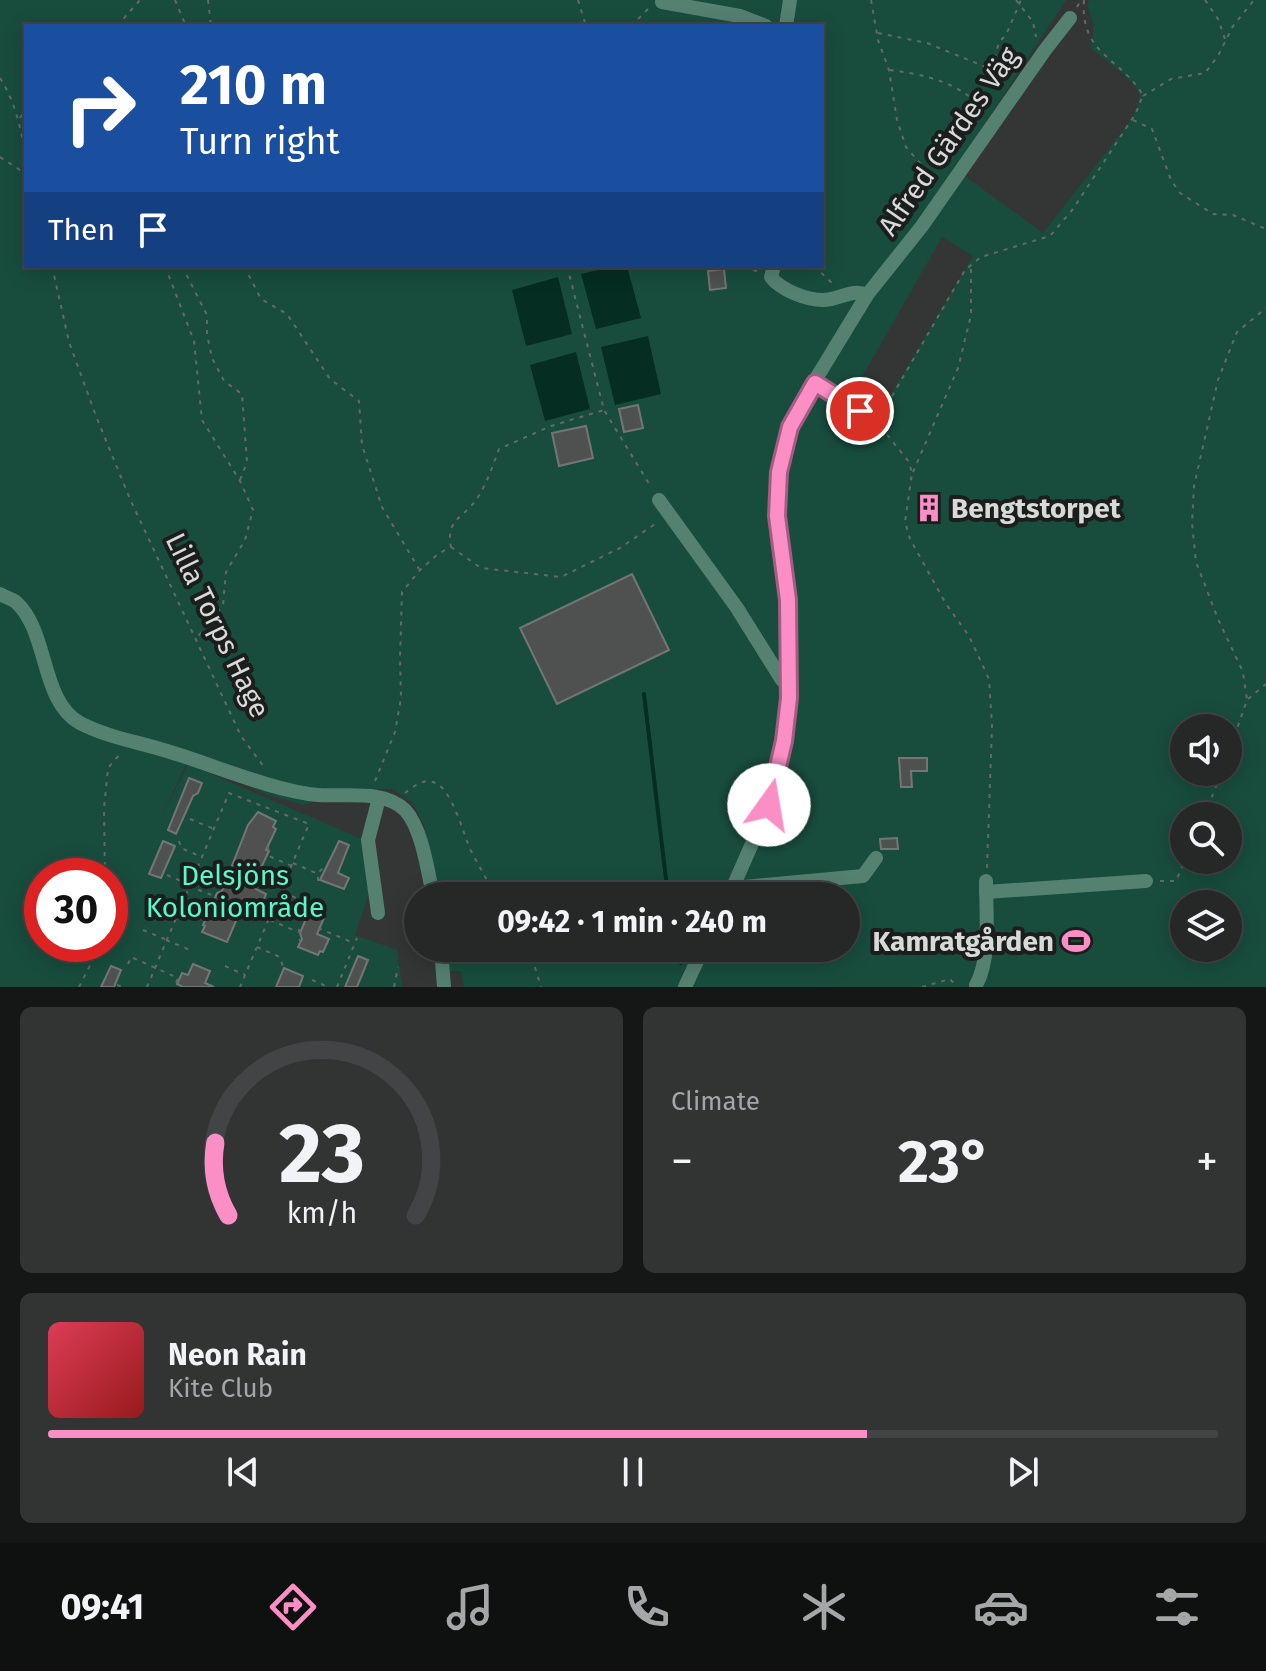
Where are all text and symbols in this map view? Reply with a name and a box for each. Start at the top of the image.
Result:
street label: Alfred Gärdes Väg [871,40,1026,242]
text: 210 m [180,52,327,119]
icon: right [48,56,152,160]
text: Turn right [180,120,340,164]
icon: arrive [131,208,175,252]
text: Then [48,212,115,248]
pin [826,377,894,445]
icon: arrive [838,389,882,433]
place label: Bengtstorpet [951,492,1122,525]
building icon: Bengtstorpet [914,493,944,523]
street label: Lilla Torps Hage [159,527,277,723]
map controls [1170,714,1242,962]
button: sound [1170,714,1242,786]
position arrow [727,763,811,847]
button: search [1170,802,1242,874]
speed limit sign: 30 [24,858,128,962]
park label: Delsjöns Koloniområde [146,859,324,924]
button: layers [1170,890,1242,962]
text: 09:42 · 1 min · 240 m [497,904,767,940]
place label: Kamratgården [873,925,1054,958]
sports icon: Kamratgården [1061,926,1091,956]
text: Climate [671,1086,760,1117]
text: 23 [279,1104,364,1204]
text: 23° [898,1126,991,1198]
text: − [671,1135,693,1188]
text: + [1196,1135,1218,1188]
text: km/h [286,1196,357,1231]
text: Neon Rain [168,1337,307,1373]
text: Kite Club [168,1373,273,1404]
icon: previous [221,1450,265,1494]
icon: pause [611,1450,655,1494]
icon: next [1001,1450,1045,1494]
icon: directions [265,1579,321,1635]
icon: music [442,1579,498,1635]
icon: phone [619,1579,675,1635]
icon: climate [796,1579,852,1635]
icon: car [973,1579,1029,1635]
icon: filters [1149,1579,1205,1635]
text: 09:41 [60,1585,144,1629]

